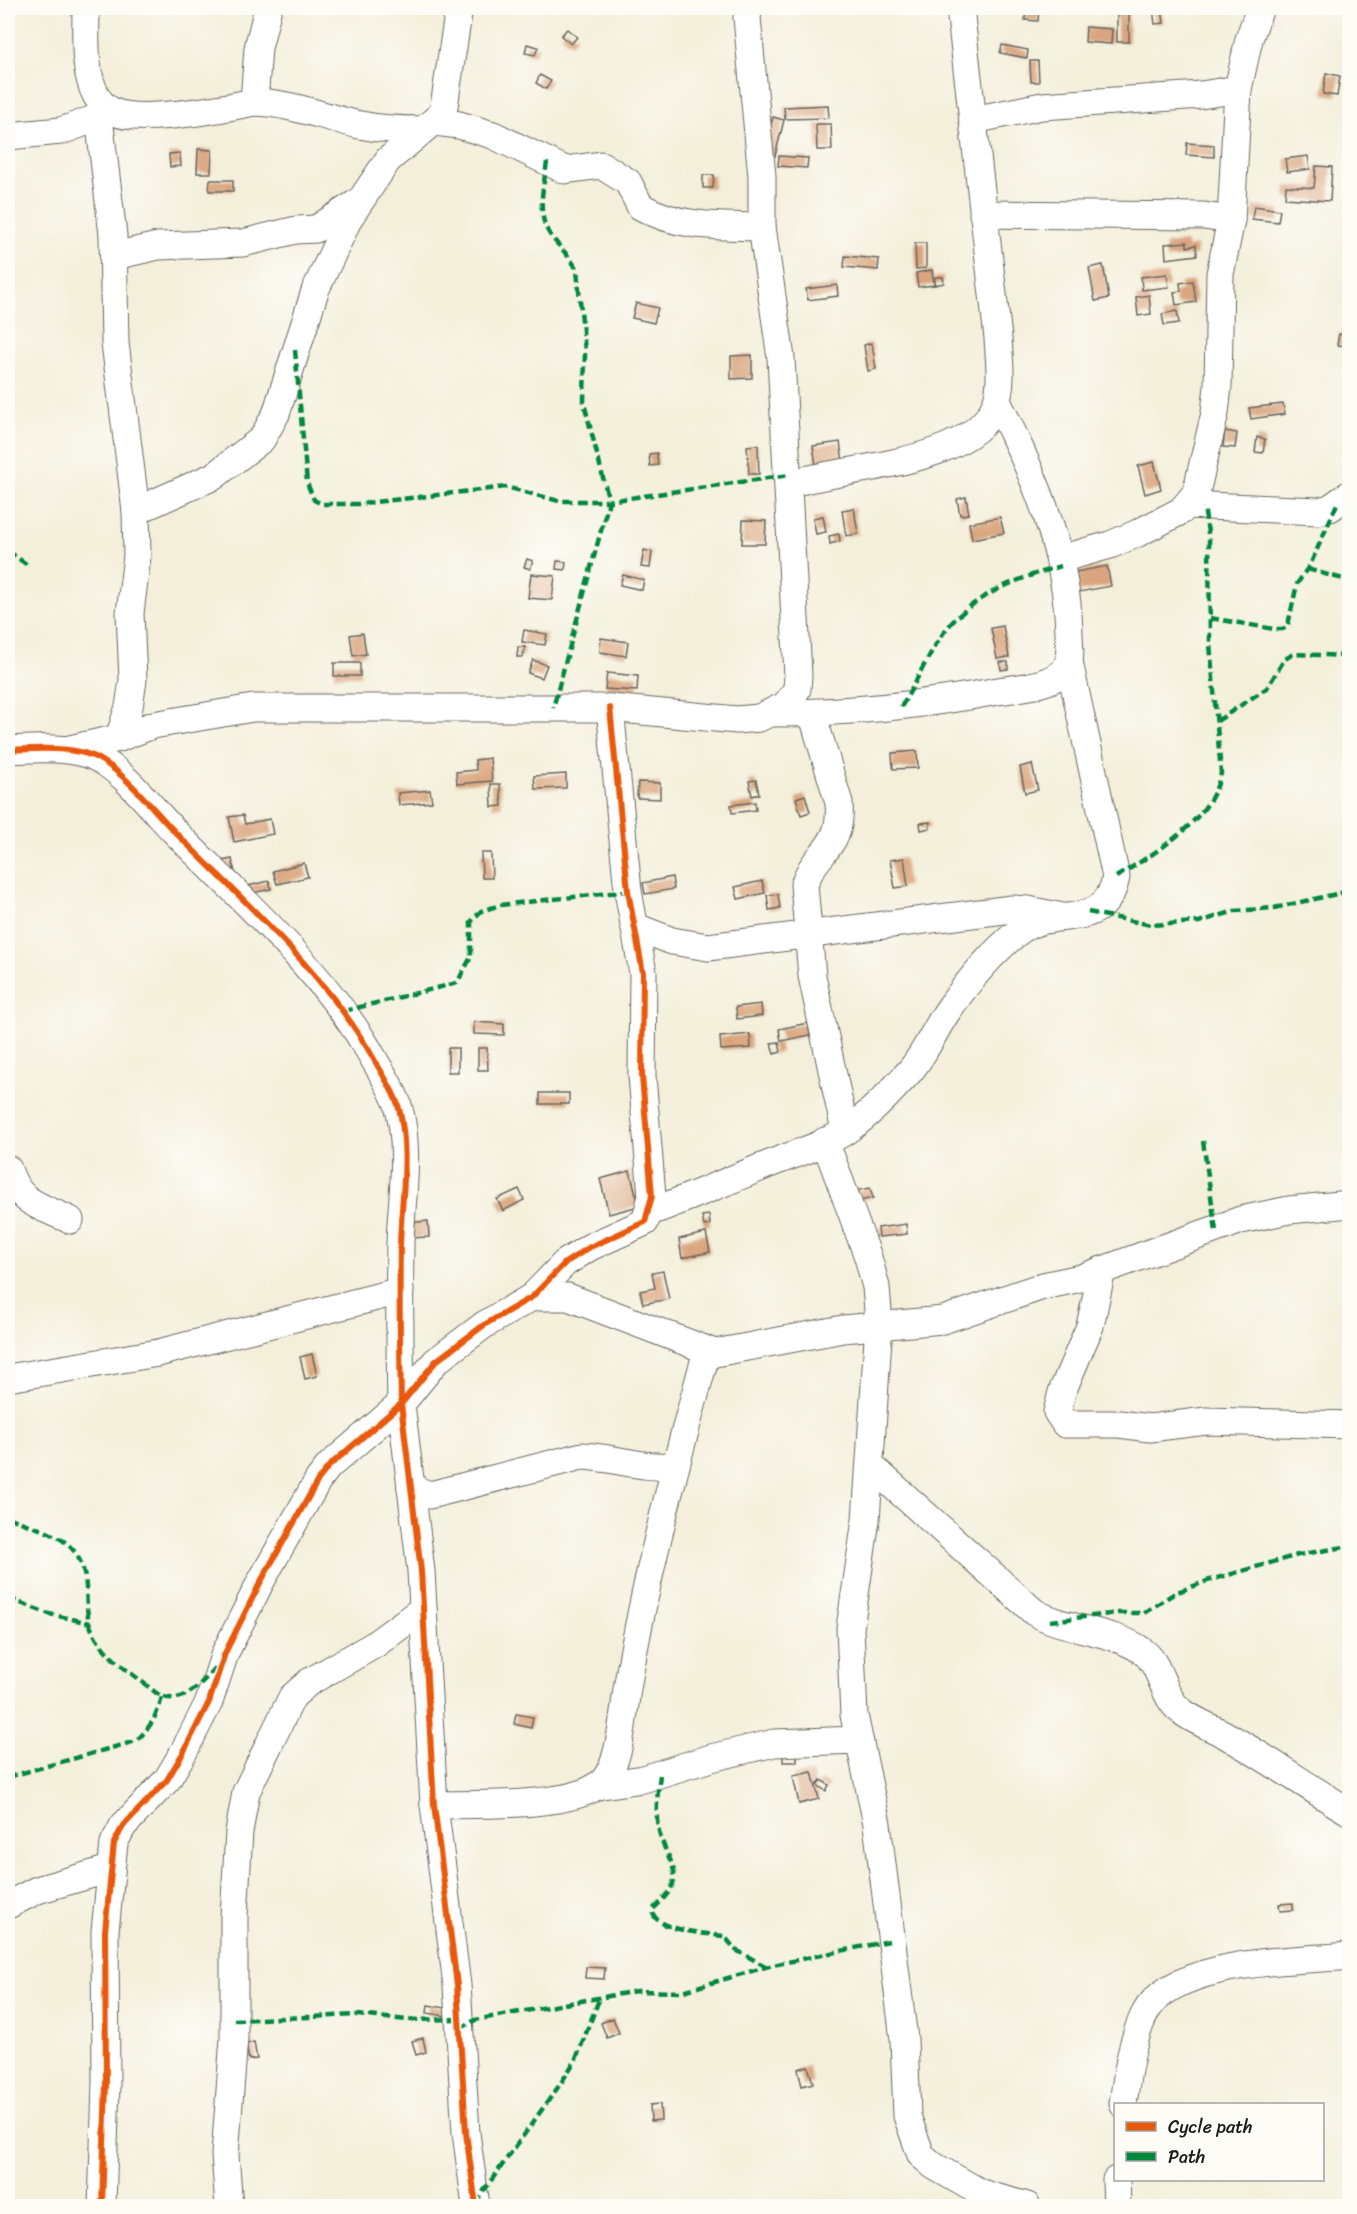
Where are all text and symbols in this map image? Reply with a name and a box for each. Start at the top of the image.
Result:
legend [1114,2103,1324,2181]
text: Cycle path [1168,2111,1252,2143]
text: Path [1168,2141,1205,2173]

